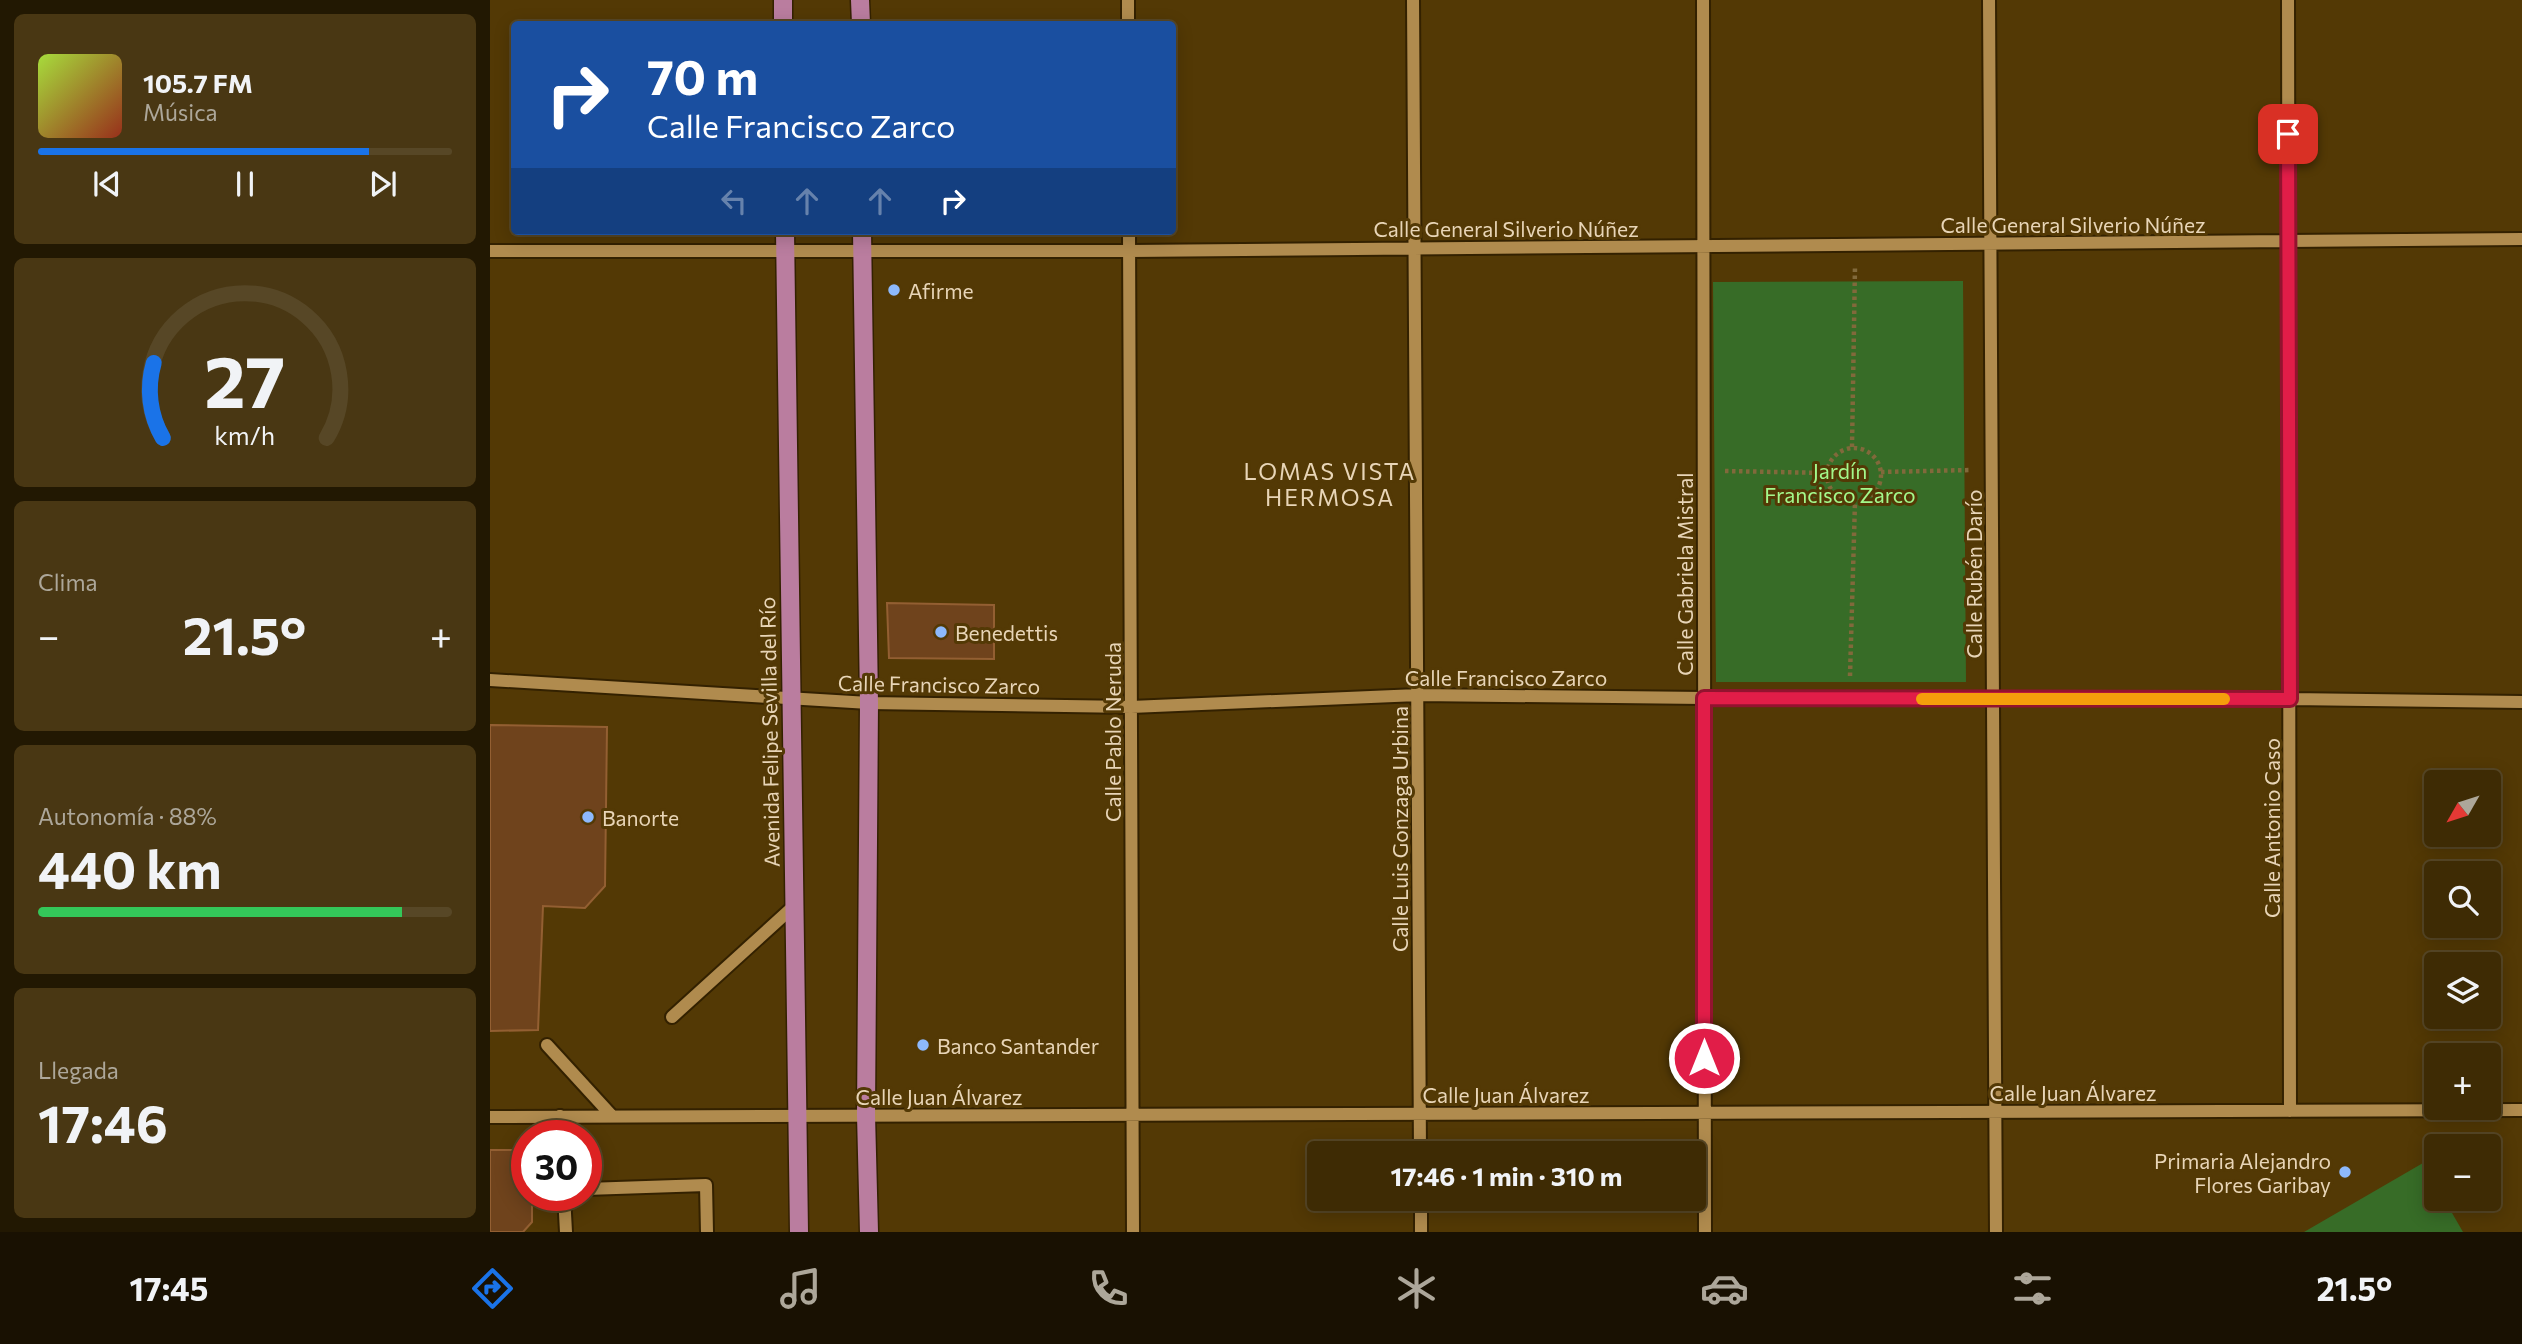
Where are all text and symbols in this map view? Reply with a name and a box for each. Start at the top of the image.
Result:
text: 70 m [647,45,758,105]
icon: right [532,49,623,140]
text: 105.7 FM [143,67,253,98]
text: Música [143,98,218,126]
pin [2258,104,2318,164]
text: Calle Francisco Zarco [647,105,955,145]
icon: arrive [2269,115,2307,153]
icon: previous [88,165,126,203]
icon: pause [226,165,264,203]
icon: next [364,165,402,203]
icon: left [715,182,753,220]
icon: ahead [788,182,826,220]
icon: ahead [861,182,899,220]
icon: right [934,182,972,220]
street label: Calle General Silverio Núñez [1940,212,2206,237]
street label: Calle General Silverio Núñez [1373,216,1639,241]
place label: Afirme [908,278,974,303]
marker: Afirme [886,282,902,298]
text: 27 [205,335,285,424]
text: km/h [215,420,275,450]
district label: LOMAS VISTA HERMOSA [1244,457,1416,511]
park label: Jardín Francisco Zarco [1764,458,1916,507]
street label: Calle Gabriela Mistral [1672,472,1697,676]
street label: Calle Rubén Darío [1961,489,1986,659]
text: Clima [38,568,98,596]
street label: Avenida Felipe Sevilla del Río [754,597,784,867]
text: 21.5° [183,602,306,666]
text: − [38,611,60,658]
text: + [430,611,452,658]
place label: Benedettis [955,620,1058,645]
marker: Benedettis [933,624,949,640]
street label: Calle Pablo Neruda [1100,642,1125,822]
street label: Calle Francisco Zarco [1405,665,1607,690]
street label: Calle Francisco Zarco [838,670,1040,698]
street label: Calle Luis Gonzaga Urbina [1387,706,1412,952]
street label: Calle Antonio Caso [2259,738,2284,918]
north arrow [2424,770,2501,847]
map controls [2424,770,2501,1211]
text: Autonomía · 88% [38,802,217,830]
place label: Banorte [602,805,679,830]
marker: Banorte [580,809,596,825]
text: 440 km [38,836,222,900]
button: search [2424,861,2501,938]
button: layers [2424,952,2501,1029]
position arrow [1667,1021,1741,1095]
place label: Banco Santander [937,1033,1099,1058]
marker: Banco Santander [915,1037,931,1053]
button: + [2424,1043,2501,1120]
text: Llegada [38,1056,119,1084]
street label: Calle Juan Álvarez [1990,1080,2156,1105]
street label: Calle Juan Álvarez [1423,1082,1589,1107]
street label: Calle Juan Álvarez [856,1084,1022,1109]
text: 17:46 [38,1090,168,1154]
speed limit sign: 30 [511,1120,602,1211]
button: − [2424,1134,2501,1211]
place label: Primaria Alejandro Flores Garibay [2154,1148,2331,1197]
text: 17:46 · 1 min · 310 m [1390,1160,1623,1191]
marker: Primaria Alejandro Flores Garibay [2337,1164,2353,1180]
icon: directions [468,1264,517,1313]
icon: music [776,1264,825,1313]
icon: phone [1084,1264,1133,1313]
icon: climate [1392,1264,1441,1313]
icon: car [1700,1264,1749,1313]
icon: filters [2008,1264,2057,1313]
text: 17:45 [130,1268,208,1308]
text: 21.5° [2316,1268,2392,1308]

